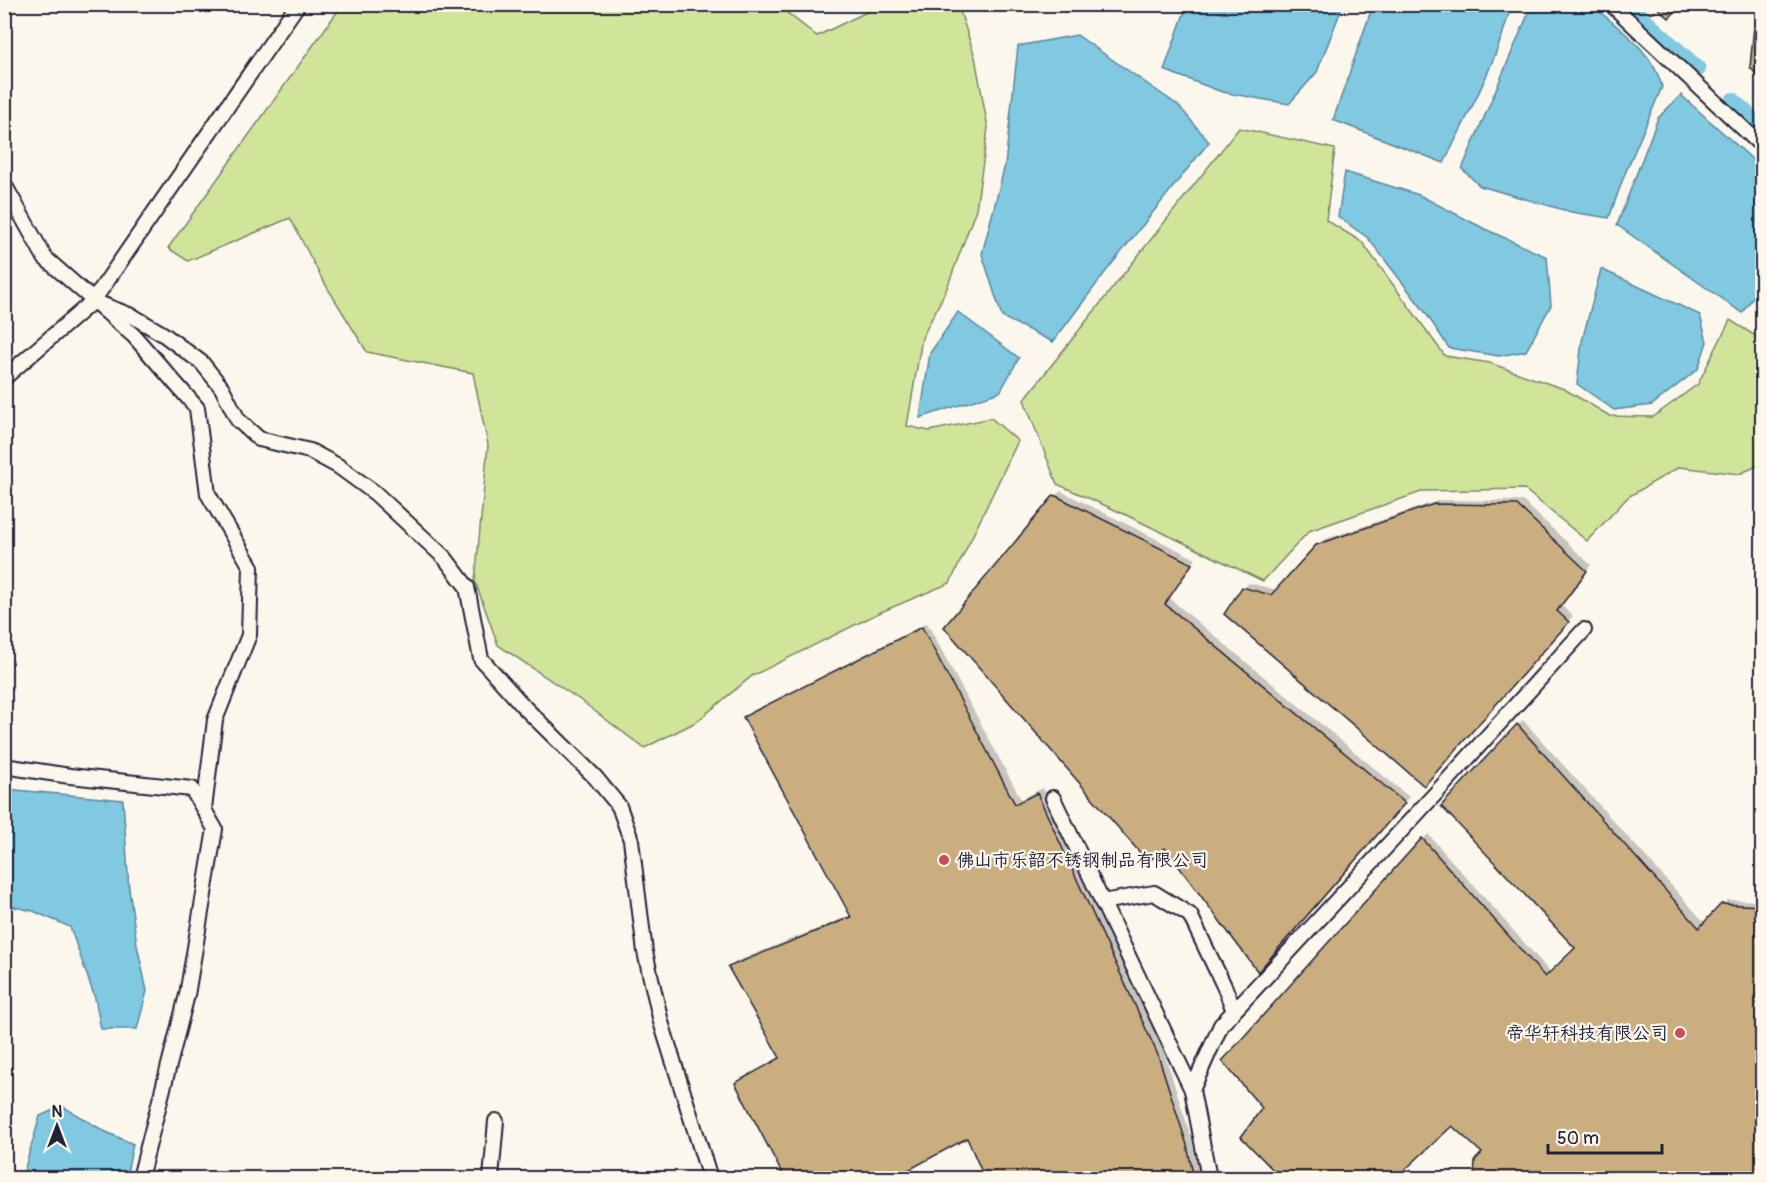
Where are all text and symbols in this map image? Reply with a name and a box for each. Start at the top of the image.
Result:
place label: 佛山市乐韶不锈钢制品有限公司 [956,849,1208,872]
marker: 佛山市乐韶不锈钢制品有限公司 [937,853,951,867]
place label: 帝华轩科技有限公司 [1506,1022,1668,1045]
marker: 帝华轩科技有限公司 [1673,1026,1687,1040]
north arrow [27,1096,87,1156]
text: N [52,1102,63,1122]
scale bar [1548,1117,1662,1155]
text: 50 m [1557,1127,1599,1150]

